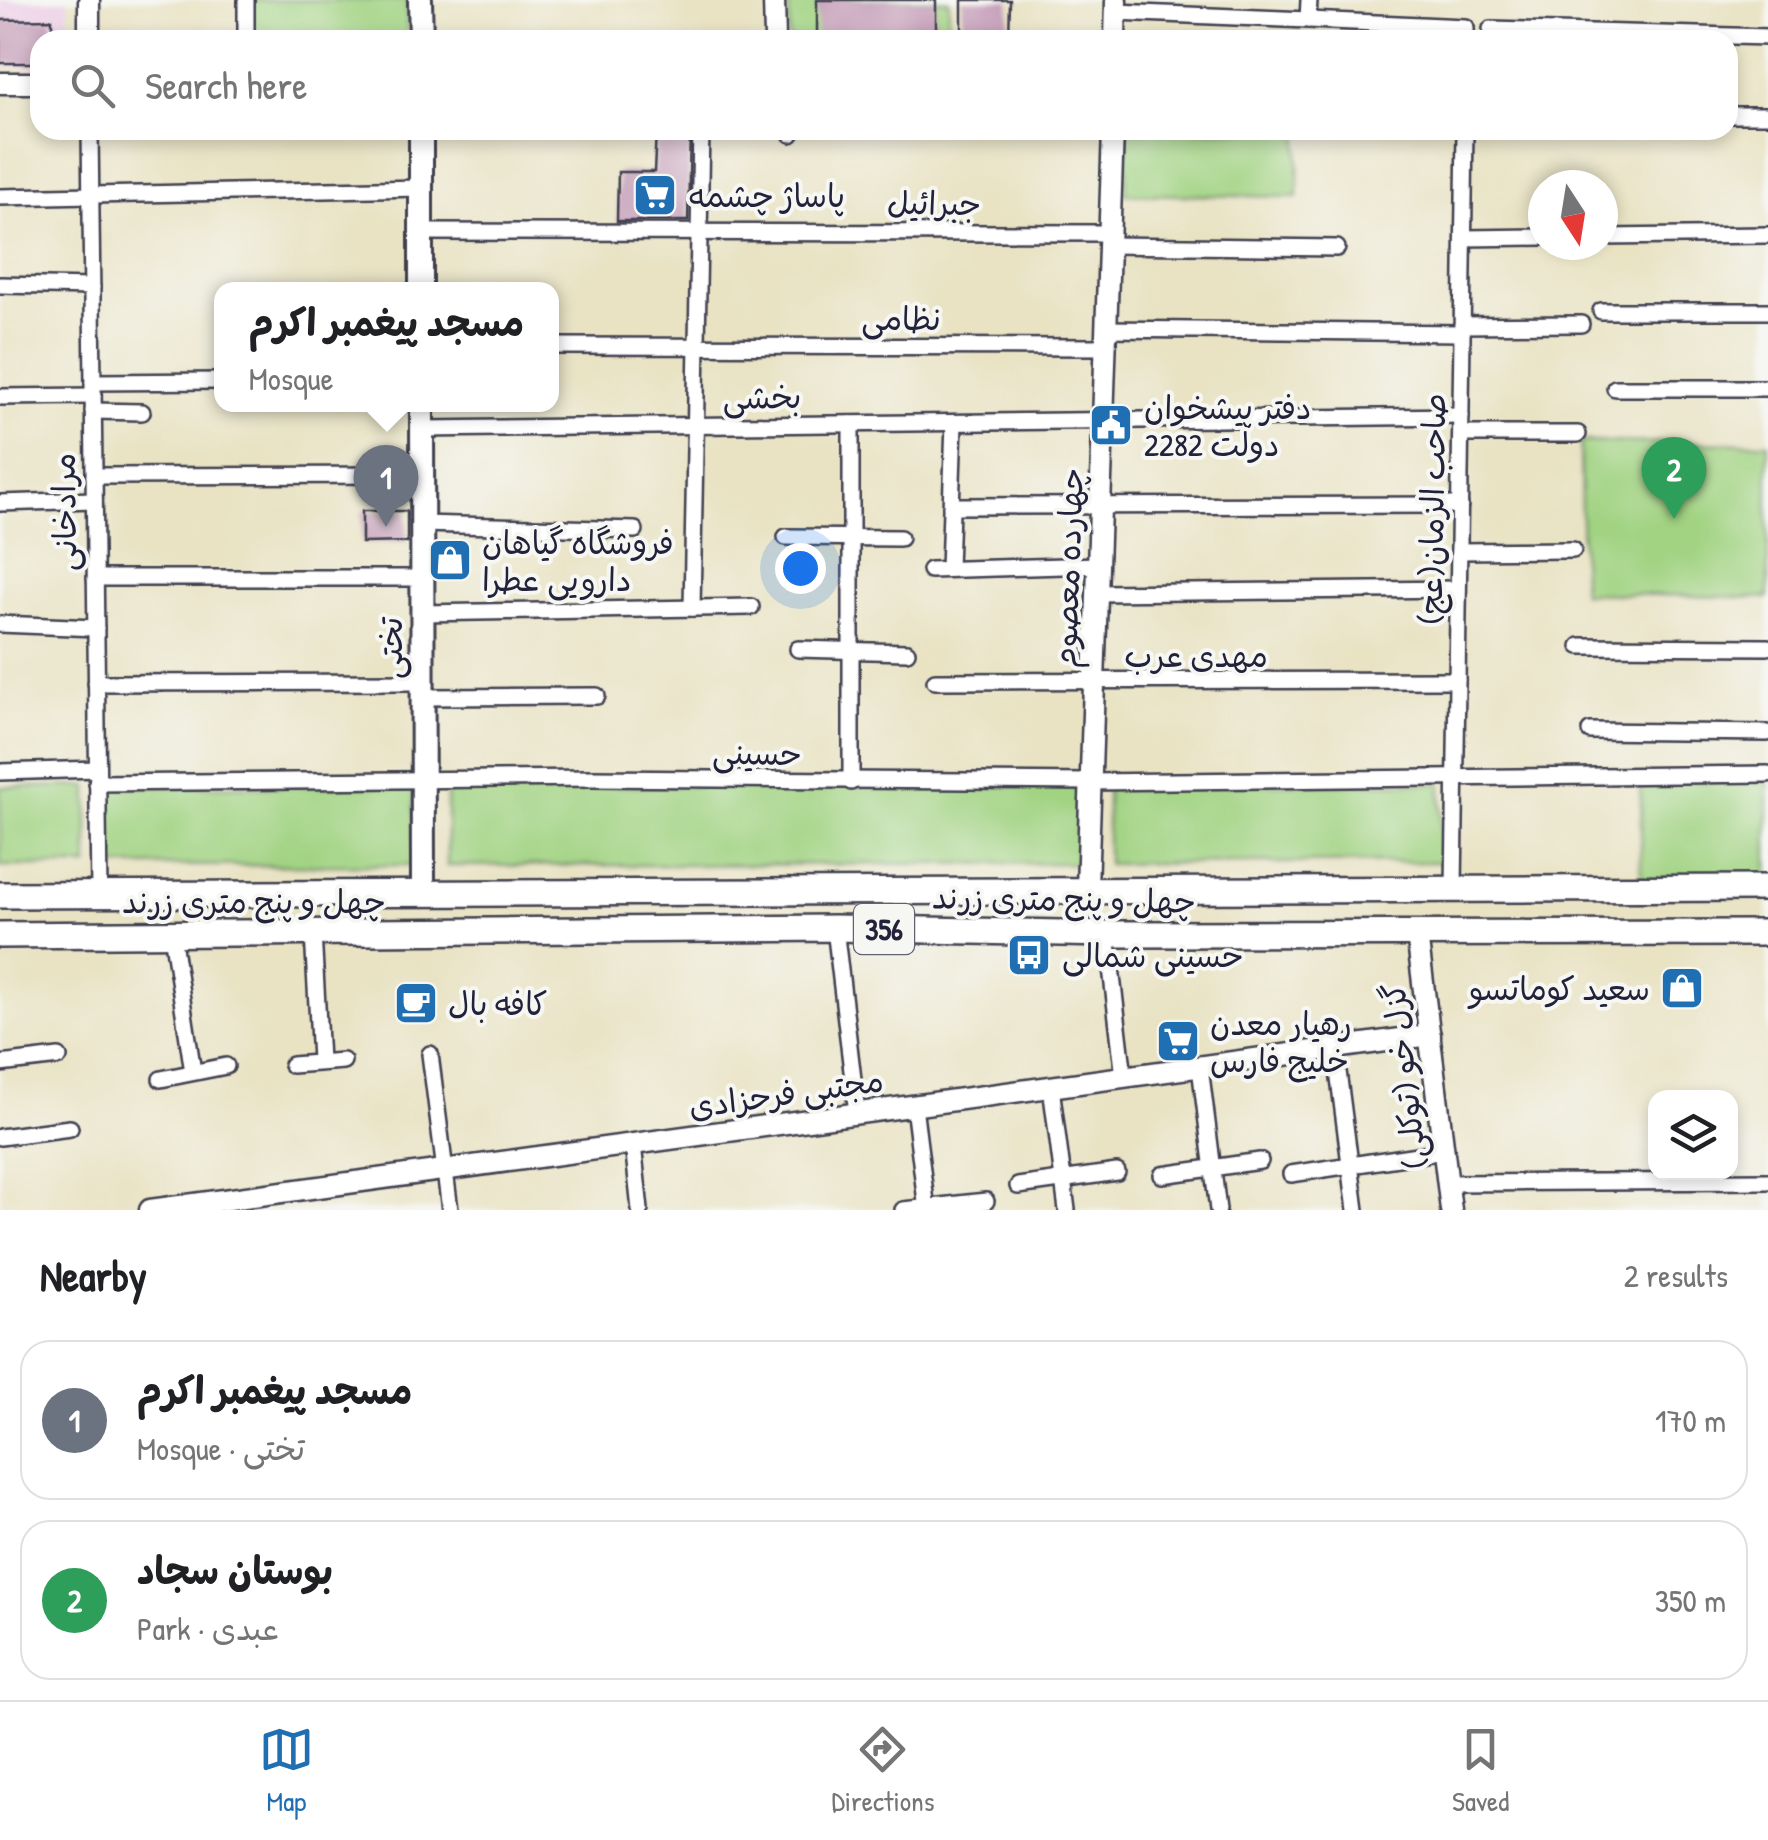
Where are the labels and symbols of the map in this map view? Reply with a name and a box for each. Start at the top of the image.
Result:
north arrow [1528,170,1618,260]
supermarket icon: پاساژ چشمه [632,172,678,218]
place label: پاساژ چشمه [688,174,845,217]
street label: جبرائیل [886,181,982,225]
street label: نظامی [861,297,941,340]
street label: بخشی [722,375,802,419]
place label: دفتر پیشخوان دولت 2282 [1144,386,1312,466]
street label: صاحب الزمان(عج) [1408,393,1457,625]
public building icon: دفتر پیشخوان دولت 2282 [1088,402,1134,448]
pin: 2 [1642,436,1706,519]
pin: 1 [354,444,418,527]
street label: مرادخانی [41,452,87,572]
street label: چهارده معصوم [1043,467,1097,669]
place label: فروشگاه گیاهان دارویی عطرا [482,521,674,601]
shop icon: فروشگاه گیاهان دارویی عطرا [427,537,473,583]
your location [775,543,826,594]
street label: تختی [369,616,412,679]
street label: مهدی عرب [1124,634,1268,677]
street label: حسینی [712,731,802,775]
street label: چهل و پنج متری زرند [932,875,1196,924]
street label: چهل و پنج متری زرند [122,880,386,924]
road number: 356 [854,904,914,954]
bus stop icon: حسینی شمالی [1006,932,1052,978]
place label: حسینی شمالی [1062,934,1244,977]
shop icon: سعید کوماتسو [1659,965,1705,1011]
place label: سعید کوماتسو [1467,967,1650,1010]
cafe icon: کافه بال [393,980,439,1026]
street label: گزل خو (توکلی) [1371,980,1437,1172]
place label: کافه بال [448,982,548,1025]
place label: رهیار معدن خلیج فارس [1210,1002,1352,1083]
supermarket icon: رهیار معدن خلیج فارس [1155,1018,1201,1064]
street label: مجتبی فرحزادی [686,1058,886,1128]

